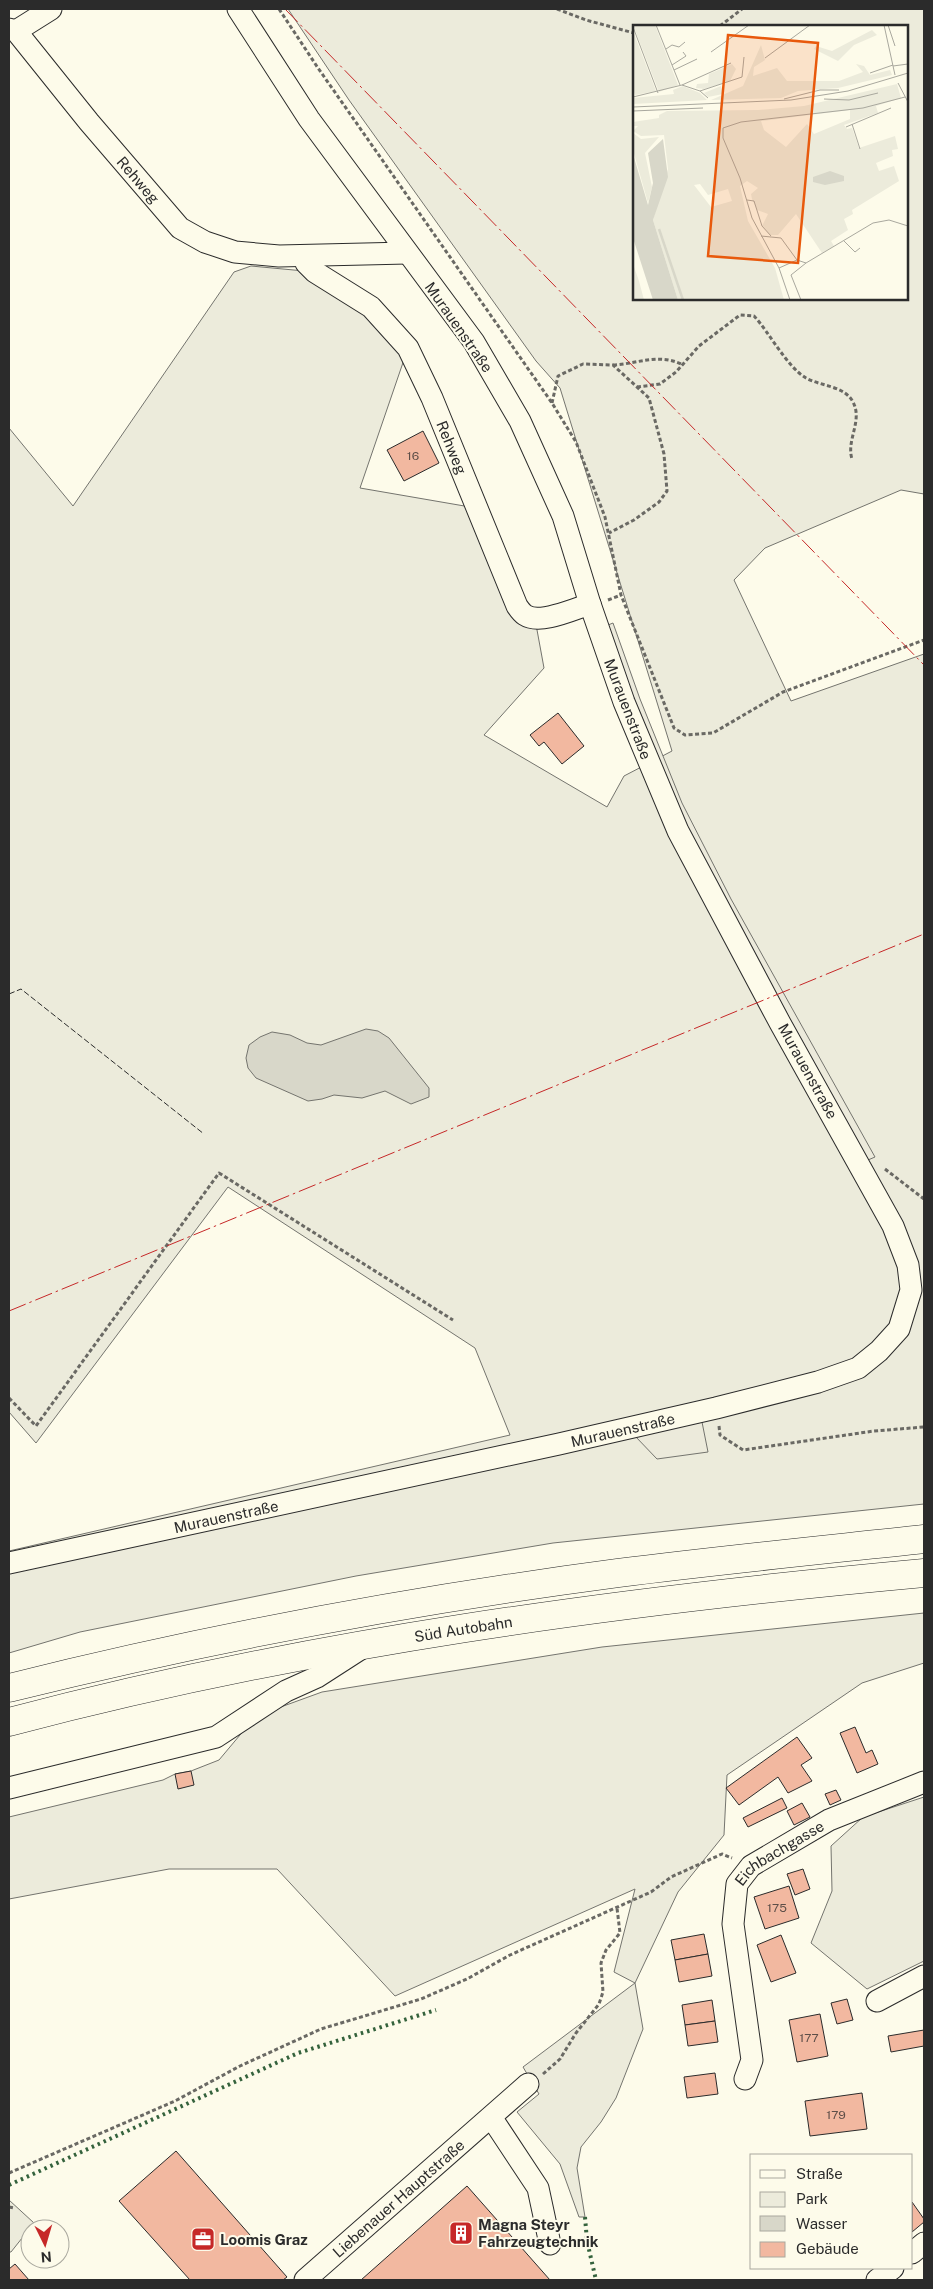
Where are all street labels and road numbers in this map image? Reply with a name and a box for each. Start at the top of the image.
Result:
street label: Rehweg [114,153,163,207]
street label: Murauenstraße [422,279,496,375]
street label: Rehweg [434,418,471,477]
street label: Murauenstraße [601,656,655,762]
street label: Murauenstraße [775,1020,841,1122]
street label: Murauenstraße [569,1409,676,1450]
street label: Murauenstraße [172,1497,280,1536]
street label: Süd Autobahn [413,1613,514,1645]
street label: Eichbachgasse [731,1817,827,1888]
street label: Liebenauer Hauptstraße [329,2136,467,2260]

